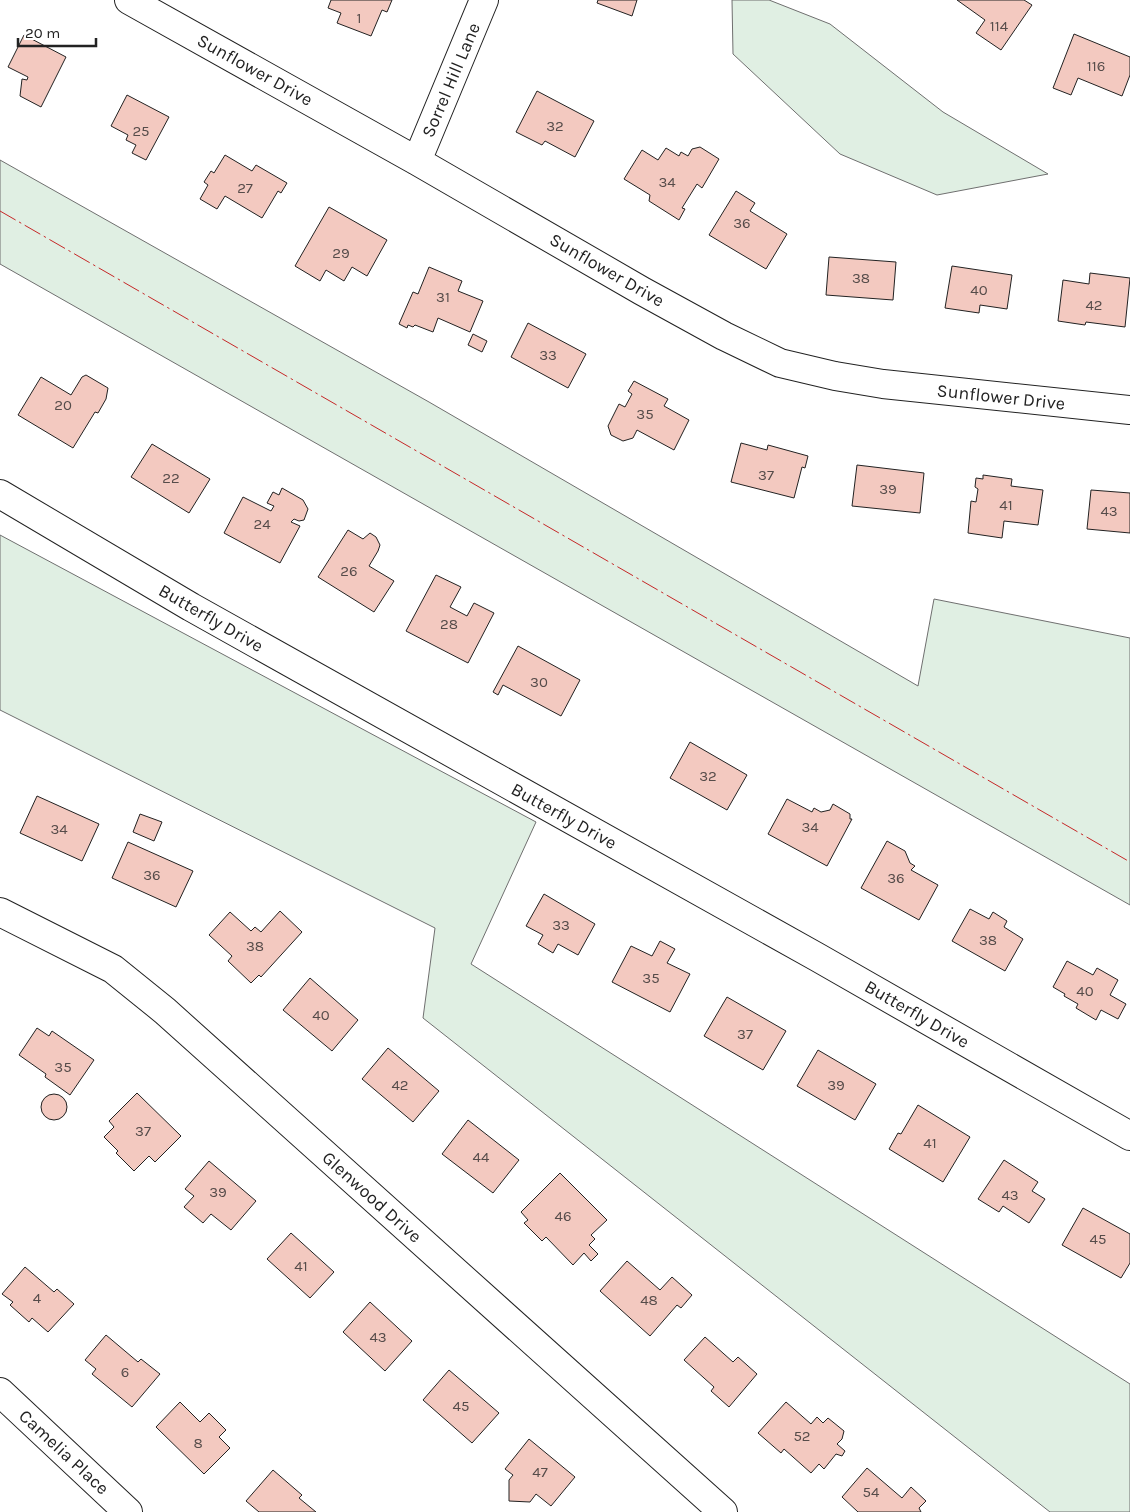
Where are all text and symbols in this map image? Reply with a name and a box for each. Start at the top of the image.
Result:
house number: 1 [357,9,361,27]
scale bar [18,15,95,47]
house number: 114 [990,17,1009,35]
street label: Sorrel Hill Lane [417,19,485,141]
text: 20 m [25,24,60,42]
street label: Sunflower Drive [193,29,317,111]
house number: 116 [1087,57,1105,75]
house number: 32 [546,117,564,135]
house number: 25 [132,122,150,140]
house number: 34 [658,173,676,191]
house number: 27 [237,179,253,197]
house number: 36 [733,214,751,232]
street label: Sunflower Drive [546,228,668,312]
house number: 29 [332,244,350,262]
house number: 38 [852,269,870,287]
house number: 40 [970,281,988,299]
house number: 31 [436,288,450,306]
house number: 42 [1085,296,1103,314]
house number: 33 [539,346,557,364]
street label: Sunflower Drive [936,379,1066,415]
house number: 20 [54,396,72,414]
house number: 35 [636,405,654,423]
house number: 37 [758,466,774,484]
house number: 22 [162,469,180,487]
house number: 39 [879,480,897,498]
house number: 41 [999,496,1013,514]
house number: 43 [1100,502,1118,520]
house number: 24 [253,515,271,533]
house number: 26 [340,562,358,580]
street label: Butterfly Drive [155,579,267,657]
house number: 28 [440,615,458,633]
house number: 30 [530,673,548,691]
house number: 32 [699,767,717,785]
street label: Butterfly Drive [507,778,621,854]
house number: 34 [801,818,819,836]
house number: 34 [50,820,68,838]
house number: 36 [143,866,161,884]
house number: 36 [887,869,905,887]
house number: 33 [552,916,570,934]
house number: 38 [979,931,997,949]
house number: 38 [246,937,264,955]
house number: 35 [642,969,660,987]
street label: Butterfly Drive [861,975,973,1053]
house number: 40 [1076,982,1094,1000]
house number: 40 [312,1006,330,1024]
house number: 37 [737,1025,753,1043]
house number: 35 [54,1058,72,1076]
house number: 42 [391,1076,409,1094]
house number: 39 [827,1076,845,1094]
house number: 37 [135,1122,151,1140]
house number: 41 [923,1134,937,1152]
street label: Glenwood Drive [318,1147,426,1247]
house number: 44 [473,1148,490,1166]
house number: 39 [209,1183,227,1201]
house number: 43 [1001,1186,1019,1204]
house number: 46 [555,1207,571,1225]
house number: 45 [1090,1230,1106,1248]
house number: 41 [294,1257,308,1275]
house number: 4 [33,1289,42,1307]
house number: 48 [640,1291,658,1309]
house number: 43 [369,1328,387,1346]
house number: 6 [121,1363,129,1381]
house number: 45 [453,1397,469,1415]
street label: Camelia Place [14,1405,114,1499]
house number: 52 [793,1427,811,1445]
house number: 8 [193,1434,203,1452]
house number: 47 [532,1463,548,1481]
house number: 54 [863,1483,880,1501]

